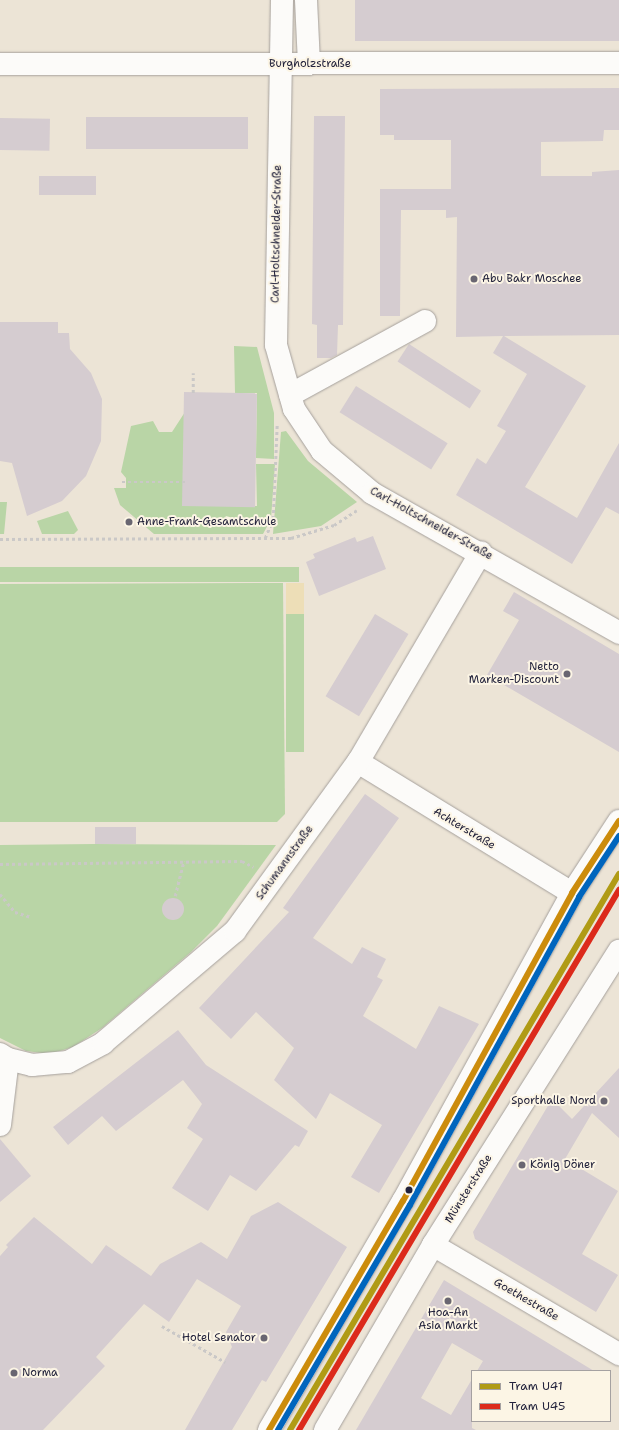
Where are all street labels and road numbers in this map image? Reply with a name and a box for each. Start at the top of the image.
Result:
street label: Burgholzstraße [269,57,351,71]
street label: Carl-Holtschneider-Straße [269,165,285,303]
street label: Carl-Holtschneider-Straße [367,485,495,563]
street label: Achterstraße [431,805,497,853]
street label: Schumannstraße [254,823,316,903]
street label: Münsterstraße [443,1152,495,1226]
street label: Goethestraße [491,1276,561,1324]

